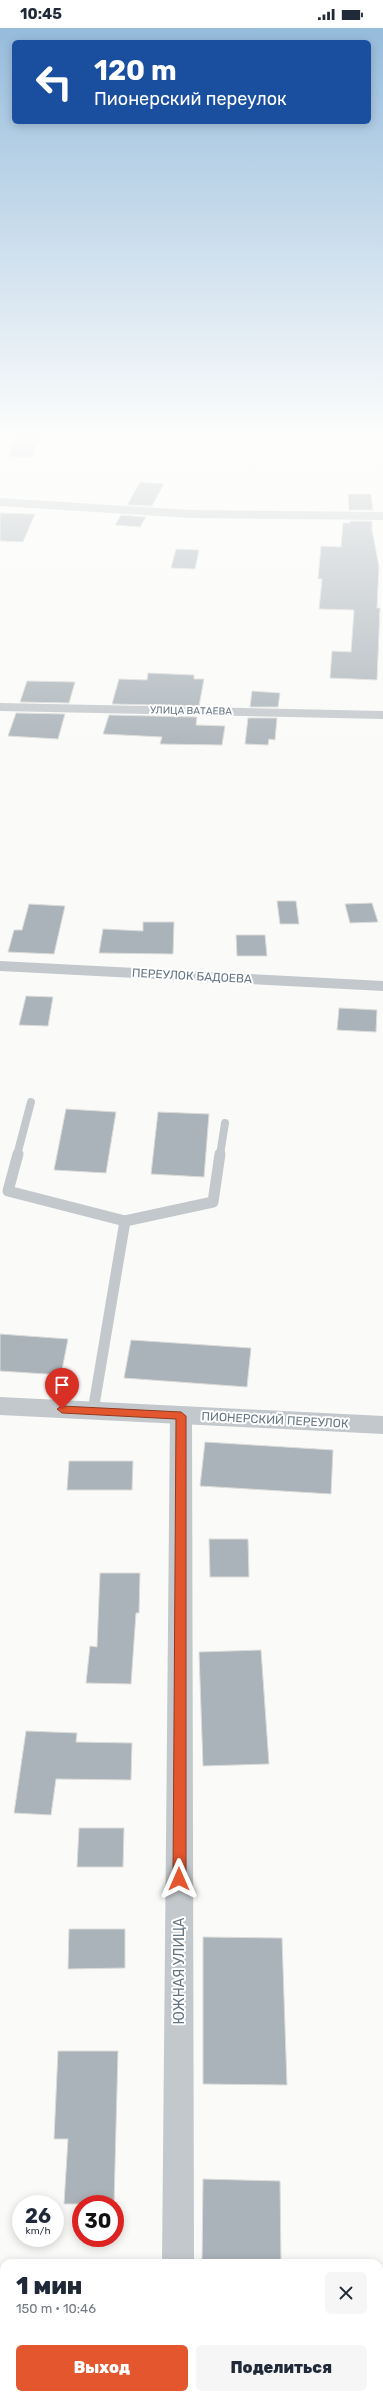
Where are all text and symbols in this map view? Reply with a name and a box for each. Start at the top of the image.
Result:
text: 10:45 [20,5,62,23]
text: 120 m [94,54,177,87]
icon: left [28,56,80,108]
text: Пионерский переулок [94,88,287,110]
street label: УЛИЦА ВАТАЕВА [150,704,232,718]
street label: ПЕРЕУЛОК БАДОЕВА [132,966,252,986]
pin [45,1368,79,1409]
icon: arrive [51,1374,73,1396]
street label: ПИОНЕРСКИЙ ПЕРЕУЛОК [201,1409,349,1431]
position arrow [158,1858,200,1900]
street label: ЮЖНАЯ УЛИЦА [171,1917,188,2024]
speed limit sign: 30 [72,2195,124,2247]
text: 26 [25,2204,51,2228]
text: km/h [26,2225,50,2237]
text: 1 мин [16,2272,82,2300]
button: close [325,2272,367,2314]
text: 150 m · 10:46 [16,2301,96,2316]
button: Выход [16,2345,188,2391]
button: Поделиться [196,2345,367,2391]

